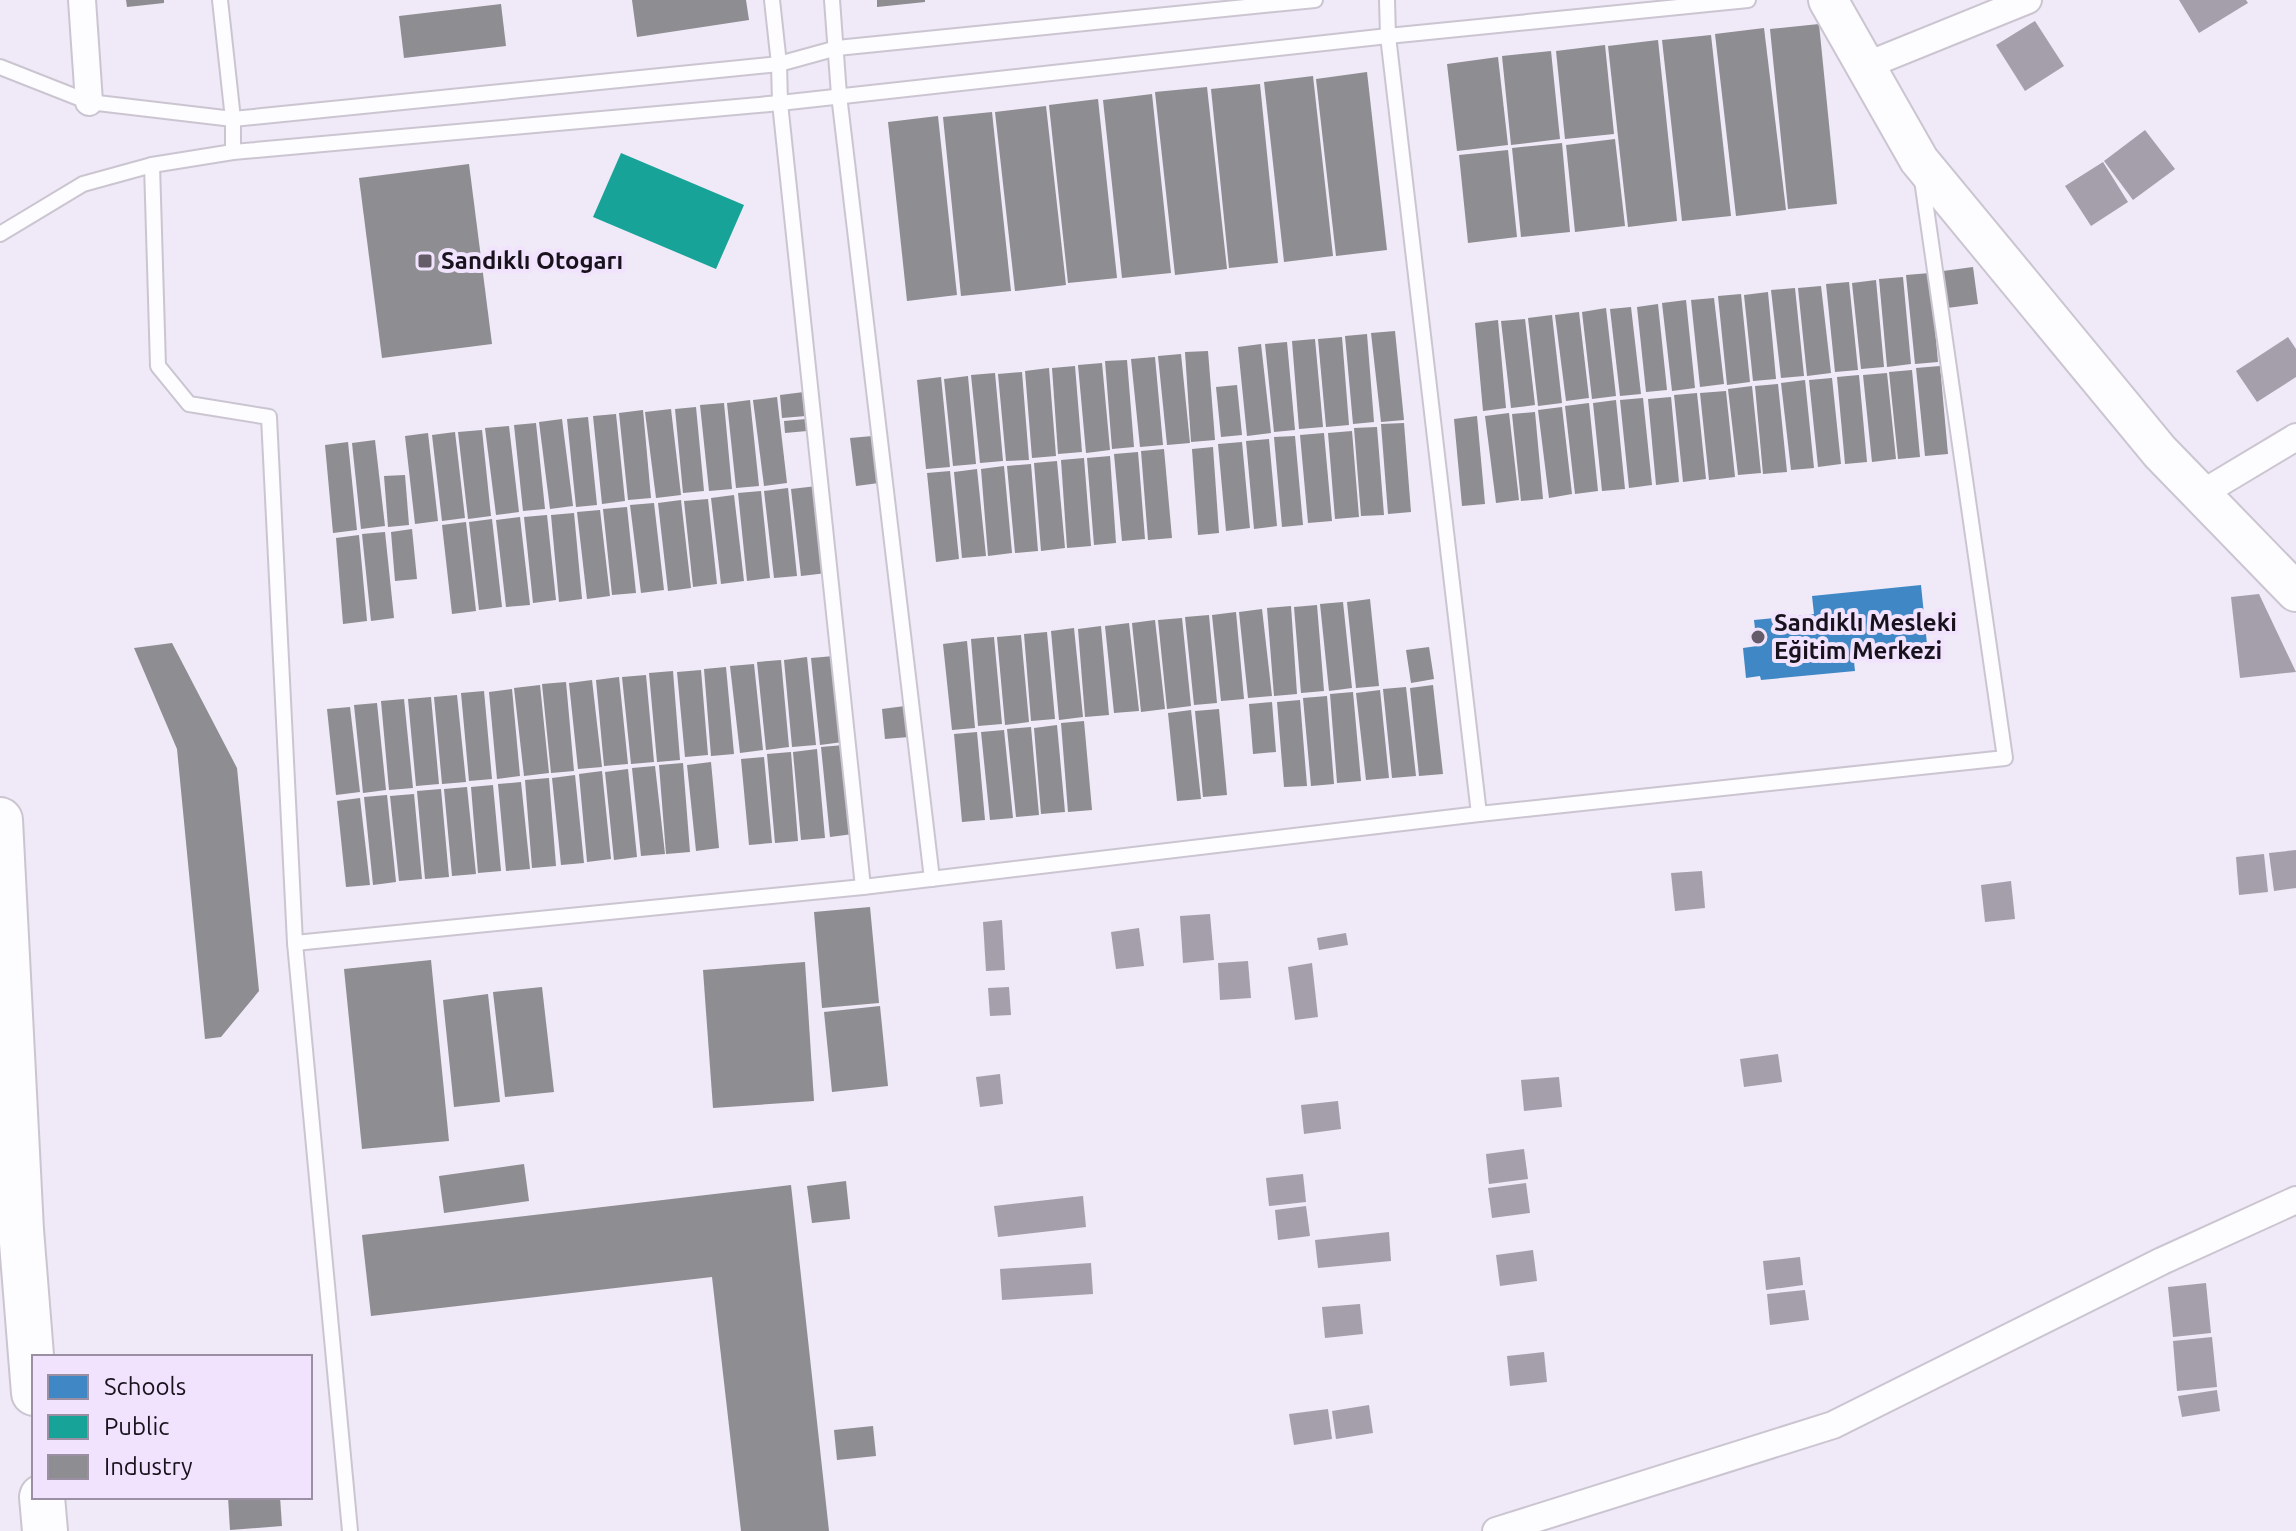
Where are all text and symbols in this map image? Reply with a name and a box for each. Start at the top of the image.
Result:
place label: Sandıklı Otogarı [441,247,623,274]
marker: Sandıklı Otogarı [416,252,434,270]
place label: Sandıklı Mesleki Eğitim Merkezi [1774,609,1957,664]
marker: Sandıklı Mesleki Eğitim Merkezi [1749,628,1767,646]
legend [32,1355,312,1499]
text: Schools [104,1373,186,1400]
text: Public [104,1413,169,1440]
text: Industry [104,1453,193,1480]

